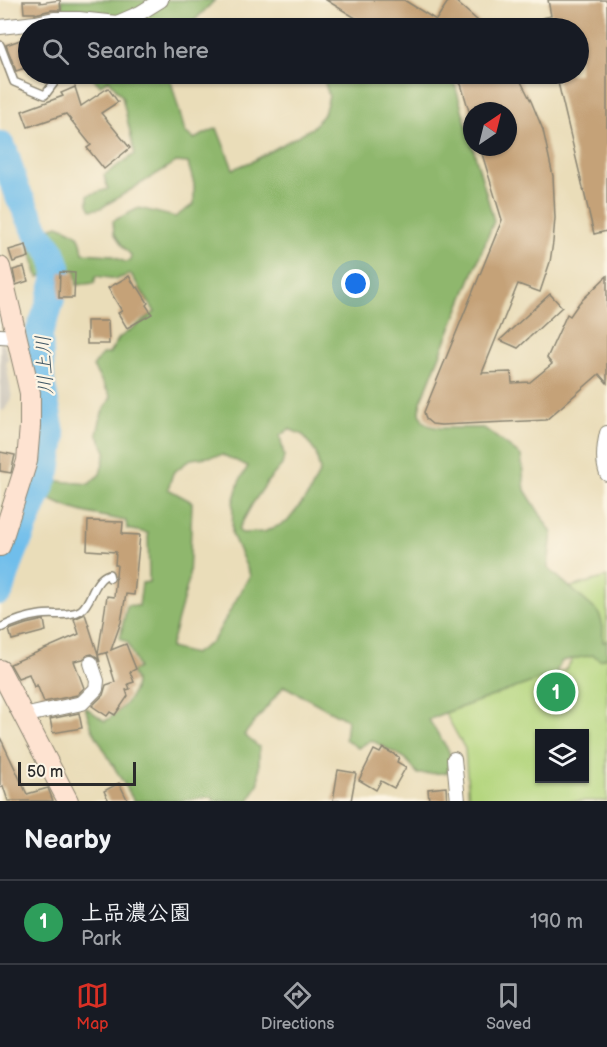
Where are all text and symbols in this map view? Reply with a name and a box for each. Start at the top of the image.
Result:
search box [18,18,589,84]
icon: search [39,35,72,68]
text: Search here [87,38,209,65]
north arrow [463,102,517,156]
your location [341,269,370,298]
water label: 川上川 [31,334,59,396]
pin: 1 [536,670,576,714]
map controls [535,729,589,783]
button: layers [535,729,589,783]
scale bar [18,759,136,786]
text: 50 m [27,763,63,782]
text: Nearby [24,825,111,856]
text: 上品濃公園 [81,900,191,927]
text: 1 [39,910,48,934]
text: 190 m [530,910,583,934]
text: Park [81,927,121,951]
tab: Map [76,979,109,1034]
tab: Directions [261,979,334,1034]
tab: Saved [486,979,531,1034]

